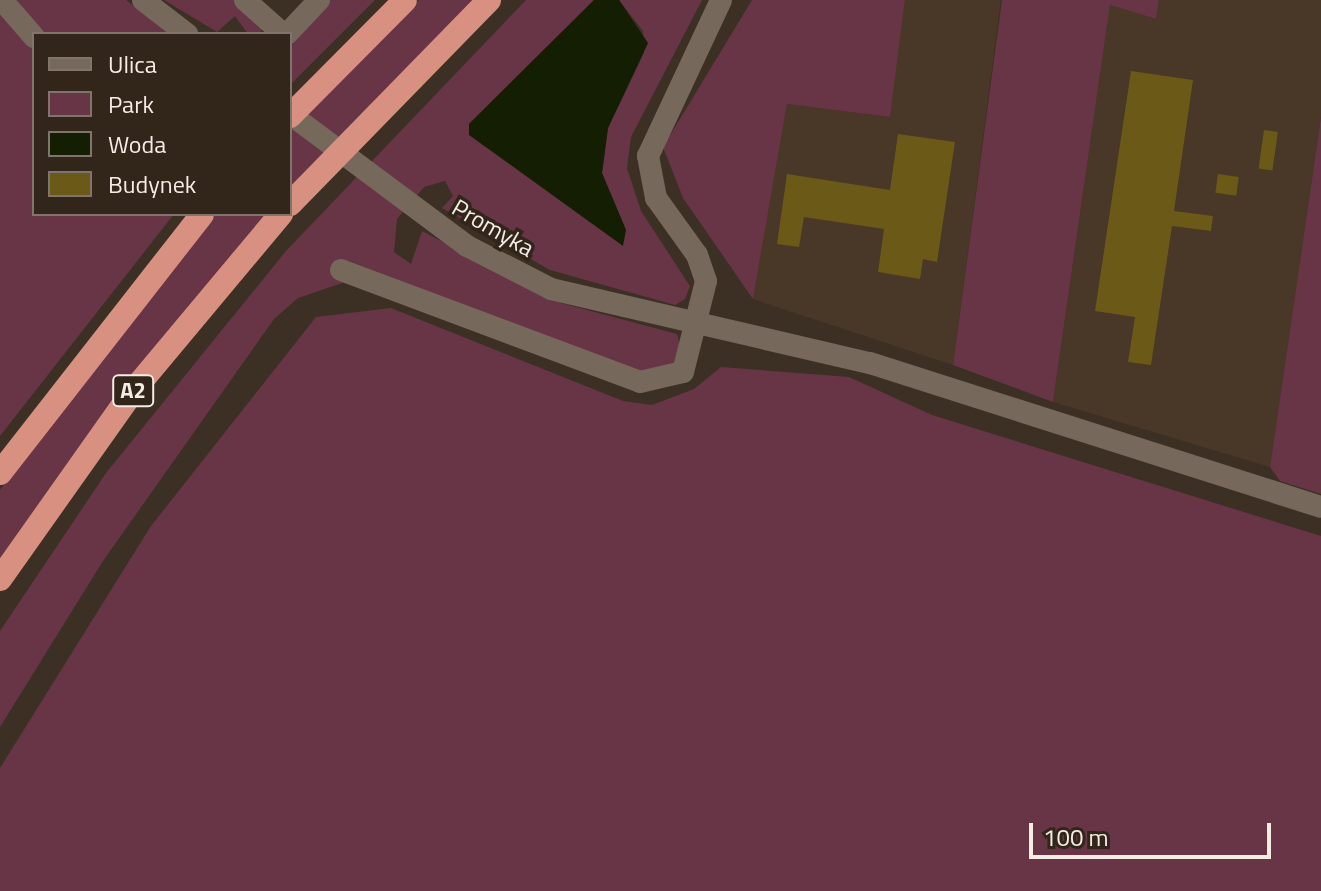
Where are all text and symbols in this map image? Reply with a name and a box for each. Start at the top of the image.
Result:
legend [32,32,292,216]
text: Ulica [108,46,157,82]
text: Park [108,86,154,122]
text: Woda [108,126,166,162]
text: Budynek [108,166,196,202]
street label: Promyka [447,193,539,263]
road number: A2 [111,373,155,409]
scale bar [1033,807,1275,857]
text: 100 m [1043,819,1109,855]

